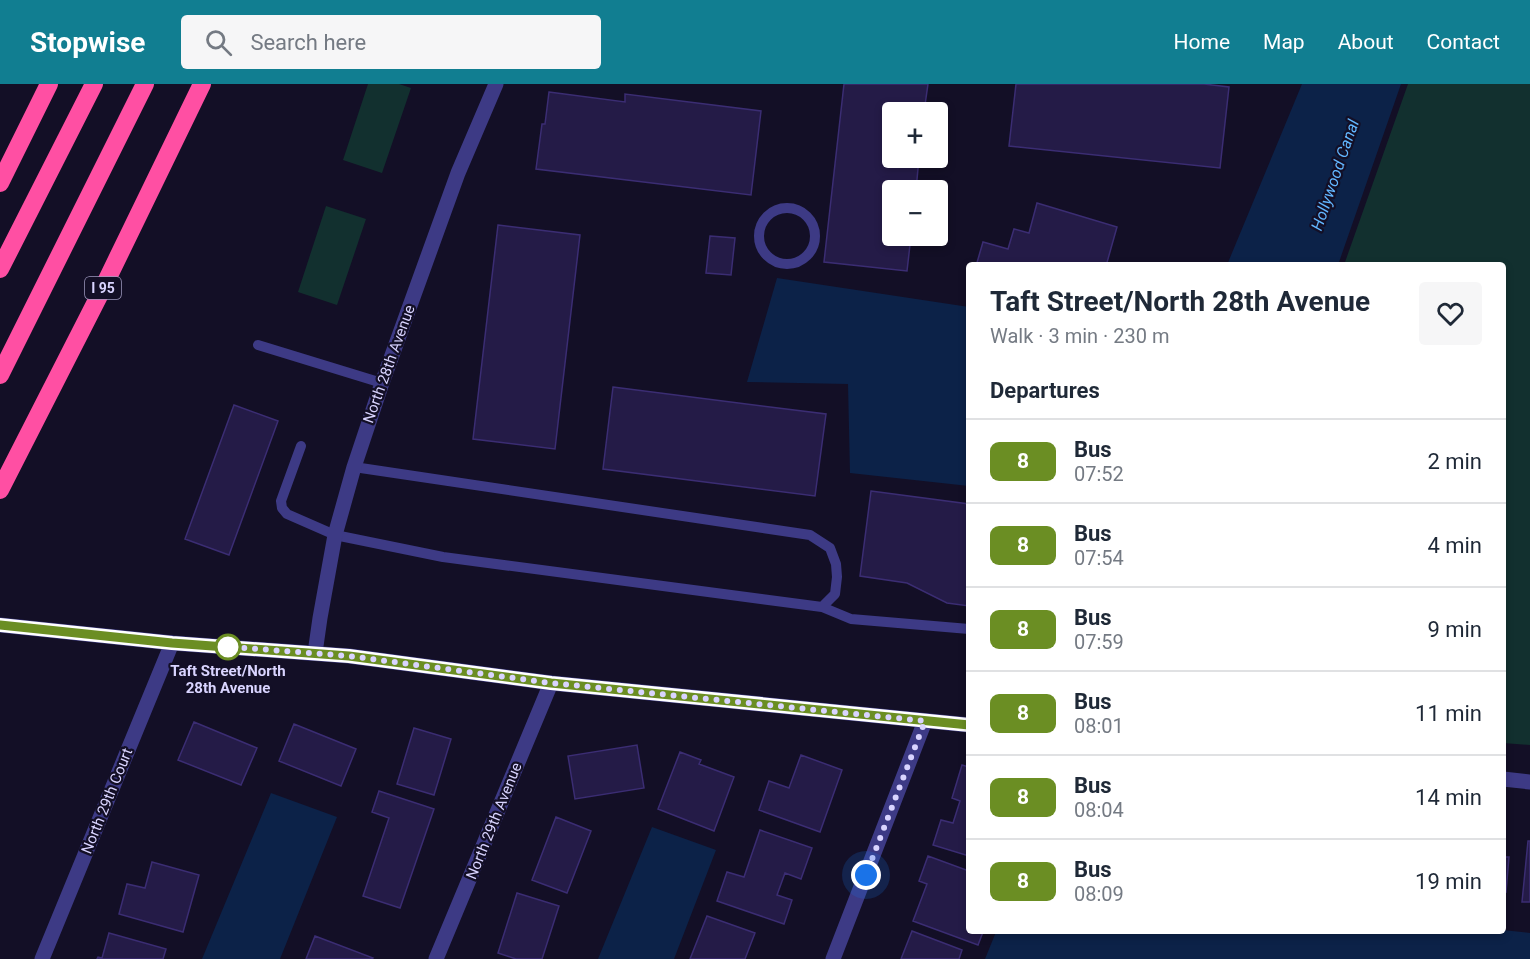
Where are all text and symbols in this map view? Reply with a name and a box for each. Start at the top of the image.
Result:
search box [181,15,601,69]
text: Stopwise [30,26,145,59]
icon: search [202,26,235,59]
text: Search here [250,30,366,55]
text: Home [1174,30,1230,54]
text: Map [1263,30,1305,54]
text: About [1338,30,1394,54]
text: Contact [1427,30,1500,54]
map controls [882,102,948,246]
button: + [882,102,948,168]
water label: Hollywood Canal [1307,117,1363,233]
button: − [882,180,948,246]
road number: I 95 [85,277,121,299]
button: heart [1419,282,1482,345]
text: Taft Street/North 28th Avenue [990,285,1370,318]
street label: North 28th Avenue [359,302,419,426]
text: Walk · 3 min · 230 m [990,324,1169,348]
text: Departures [990,378,1100,403]
text: Bus [1074,437,1112,462]
text: 8 [1017,449,1029,473]
text: 2 min [1427,449,1482,474]
text: 07:52 [1074,462,1124,486]
text: Bus [1074,521,1112,546]
text: 8 [1017,533,1029,557]
text: 4 min [1427,533,1482,558]
text: 07:54 [1074,546,1124,570]
text: Bus [1074,605,1112,630]
text: 8 [1017,617,1029,641]
text: 9 min [1427,617,1482,642]
text: 07:59 [1074,630,1124,654]
marker: Taft Street/North 28th Avenue [215,634,241,660]
place label: Taft Street/North 28th Avenue [170,662,286,697]
text: Bus [1074,689,1112,714]
text: 8 [1017,701,1029,725]
text: 11 min [1415,701,1482,726]
text: 08:01 [1074,714,1124,738]
street label: North 29th Court [78,745,136,856]
street label: North 29th Avenue [462,760,526,882]
text: Bus [1074,773,1112,798]
text: 8 [1017,785,1029,809]
text: 14 min [1415,785,1482,810]
text: 08:04 [1074,798,1124,822]
text: Bus [1074,857,1112,882]
your location [851,860,881,890]
text: 8 [1017,869,1029,893]
text: 19 min [1415,869,1482,894]
text: 08:09 [1074,882,1124,906]

